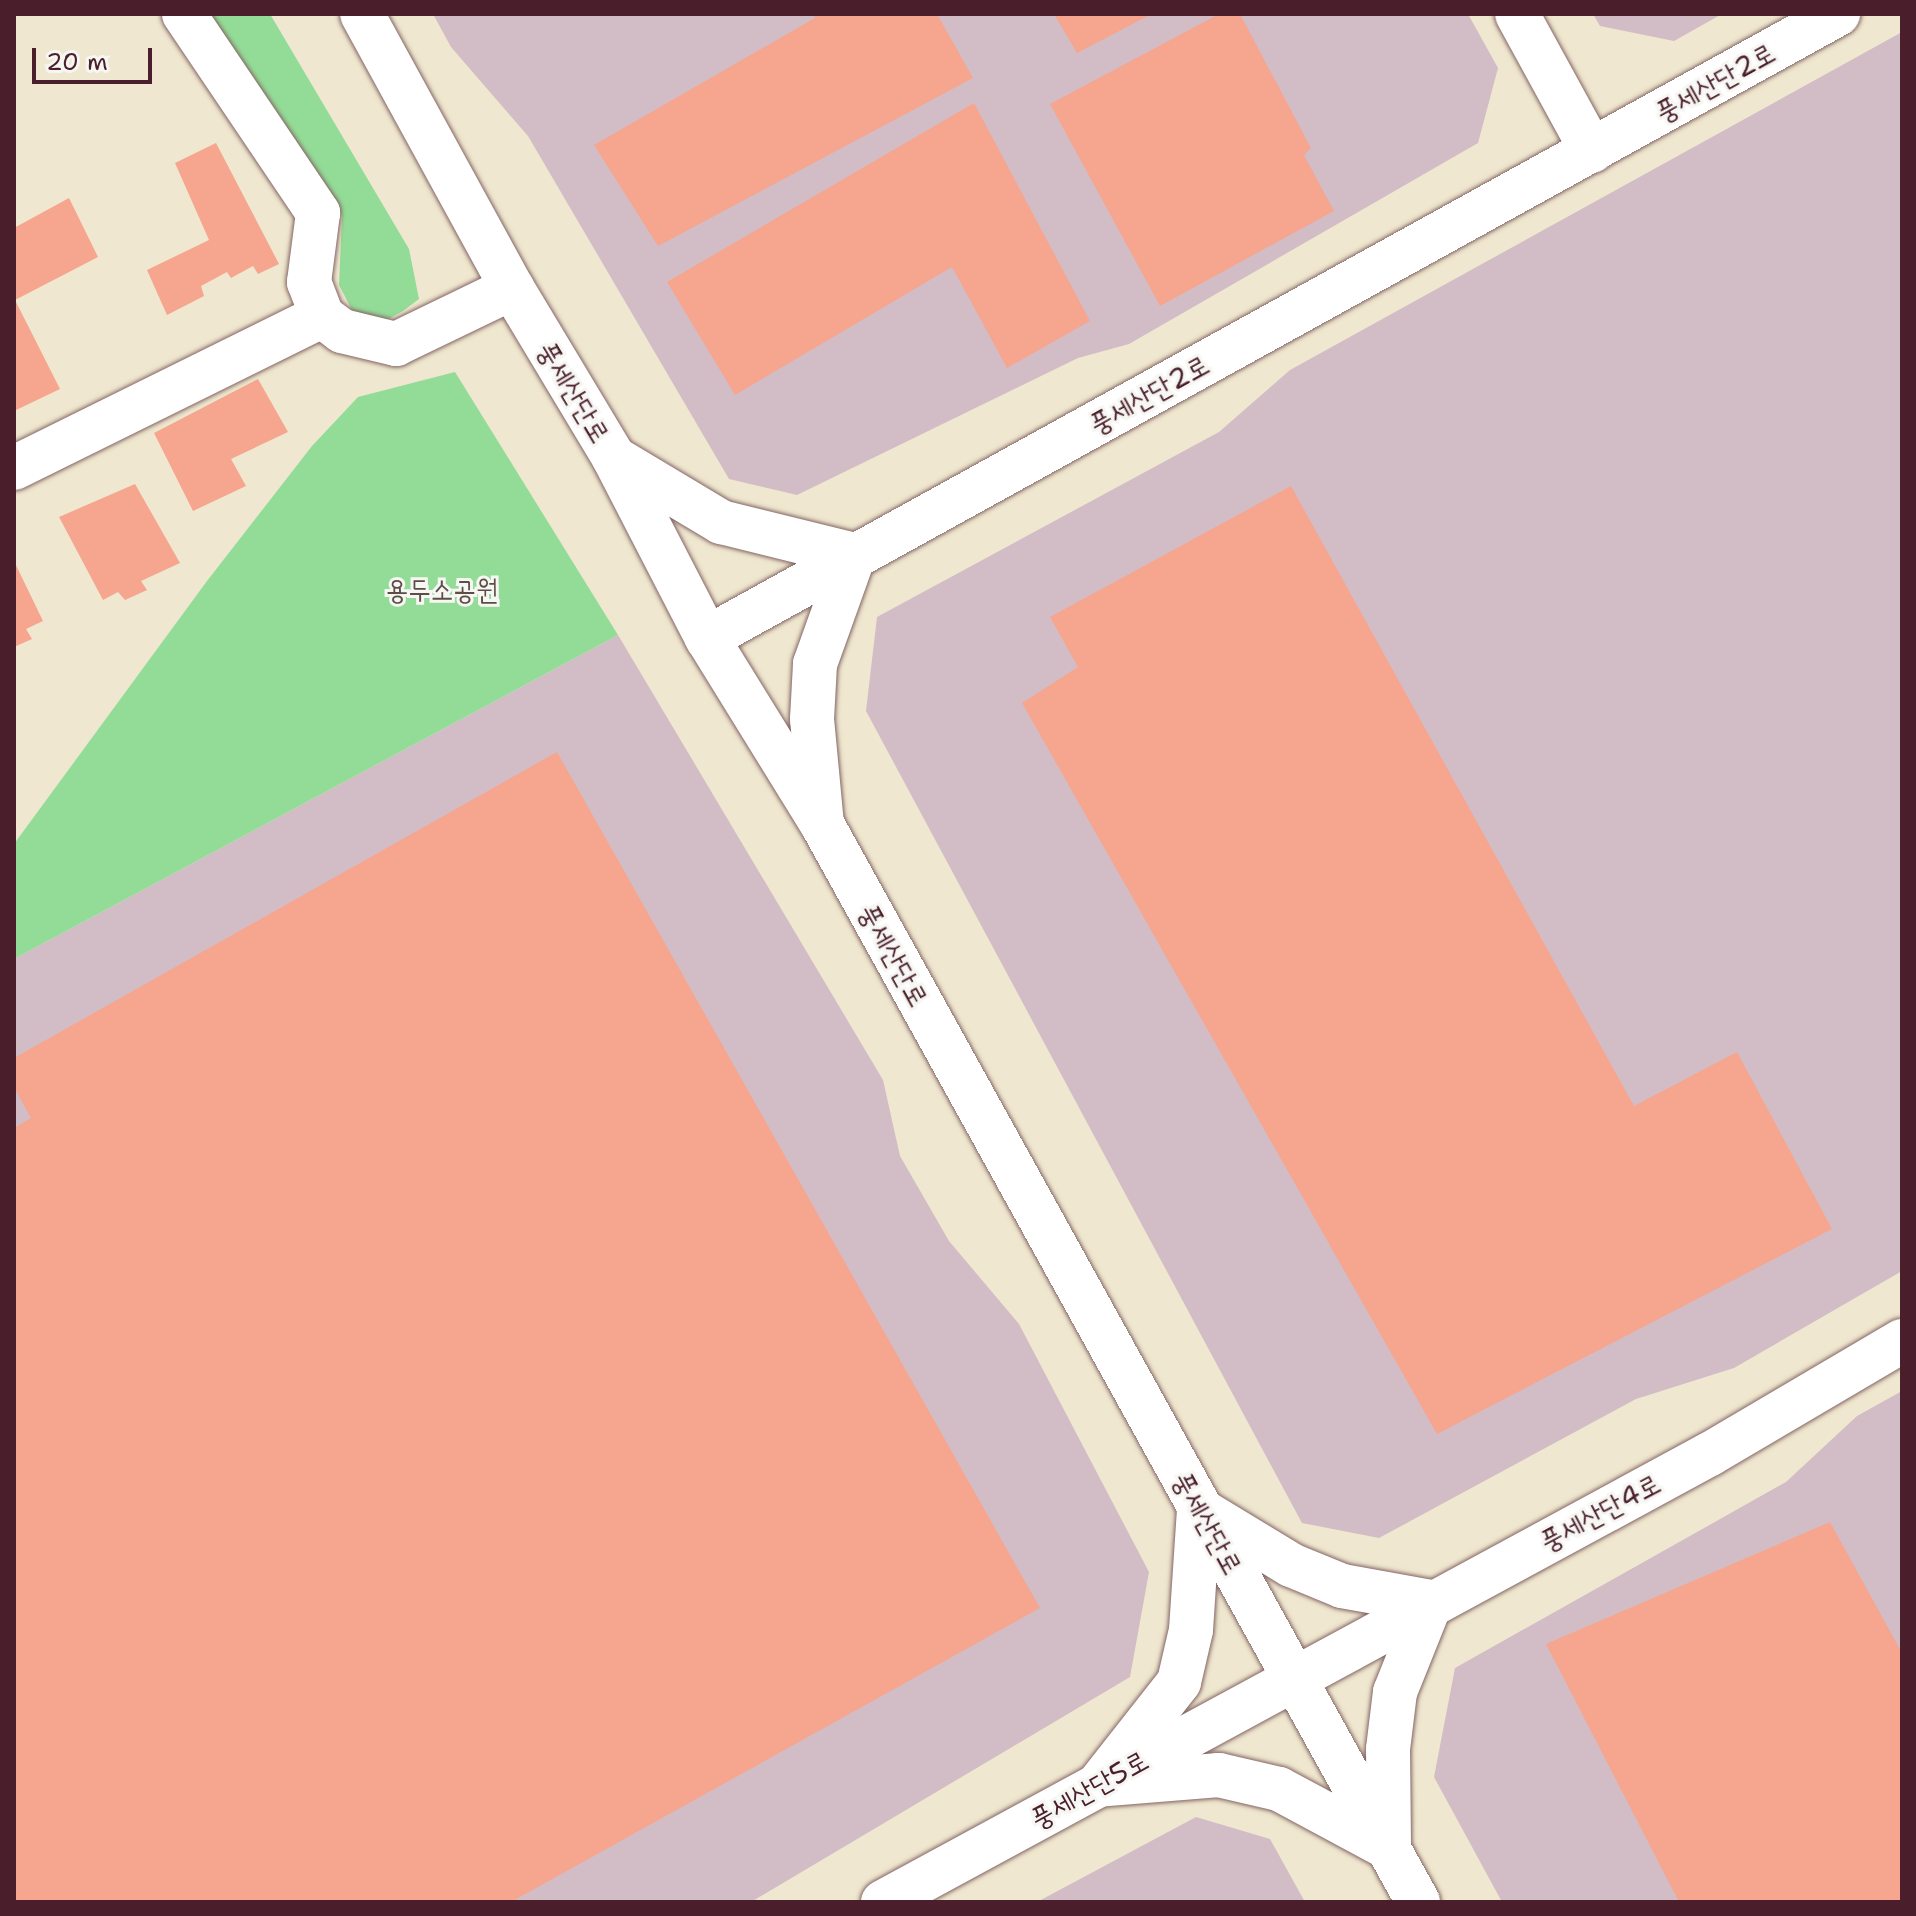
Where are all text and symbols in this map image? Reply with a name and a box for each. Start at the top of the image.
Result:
scale bar [36,32,156,82]
street label: 풍세산단2로 [1649,35,1781,129]
text: 20 m [46,46,108,78]
street label: 풍세산단로 [531,335,617,449]
street label: 풍세산단2로 [1083,347,1215,441]
park label: 용두소공원 [386,572,498,606]
street label: 풍세산단로 [852,898,936,1012]
street label: 풍세산단로 [1166,1466,1250,1580]
street label: 풍세산단4로 [1534,1466,1666,1558]
street label: 풍세산단5로 [1024,1743,1154,1835]

